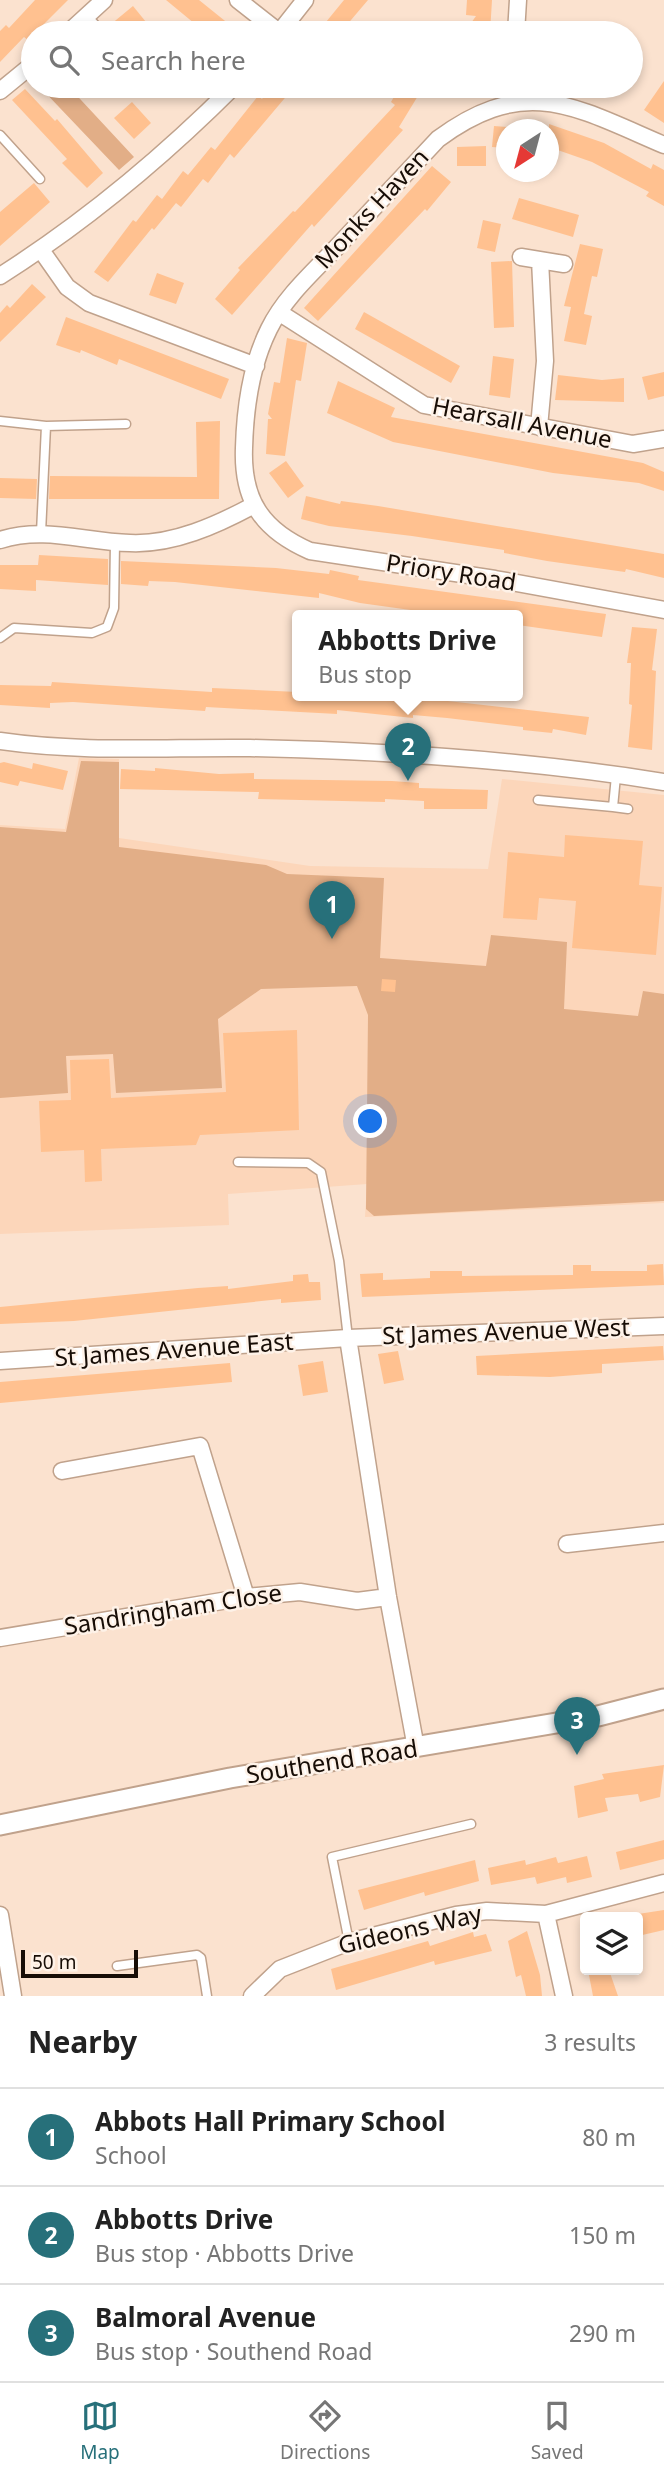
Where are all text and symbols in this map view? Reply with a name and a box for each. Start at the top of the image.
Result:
search box [21,21,643,98]
icon: search [45,41,83,79]
text: Search here [101,42,246,78]
north arrow [496,119,559,182]
street label: Monks Haven [306,141,435,275]
street label: Hearsall Avenue [430,388,615,455]
street label: Priory Road [384,545,519,598]
popup [292,610,523,701]
text: Abbotts Drive [318,622,497,658]
text: Bus stop [318,658,412,690]
pin: 2 [385,723,431,781]
pin: 1 [309,881,355,939]
your location [353,1104,387,1138]
street label: St James Avenue West [382,1310,631,1351]
street label: St James Avenue East [53,1324,295,1373]
street label: Sandringham Close [62,1575,284,1642]
pin: 3 [554,1697,600,1755]
street label: Southend Road [244,1731,420,1790]
street label: Gideons Way [335,1896,486,1961]
map controls [580,1912,643,1975]
button: layers [580,1912,643,1975]
scale bar [21,1947,138,1979]
text: 50 m [32,1949,76,1975]
text: Nearby [28,2021,137,2062]
text: 3 results [544,2026,636,2058]
text: Abbots Hall Primary School [95,2103,446,2139]
text: 1 [44,2121,58,2153]
text: 80 m [582,2121,636,2153]
text: School [95,2139,167,2171]
text: Abbotts Drive [95,2201,273,2237]
text: 2 [44,2219,58,2251]
text: 150 m [569,2219,636,2251]
text: Bus stop · Abbotts Drive [95,2237,354,2269]
text: Balmoral Avenue [95,2299,316,2335]
text: 3 [44,2317,58,2349]
text: 290 m [569,2317,636,2349]
text: Bus stop · Southend Road [95,2335,373,2367]
tab: Map [80,2397,120,2465]
tab: Directions [280,2397,370,2465]
tab: Saved [531,2397,584,2465]

